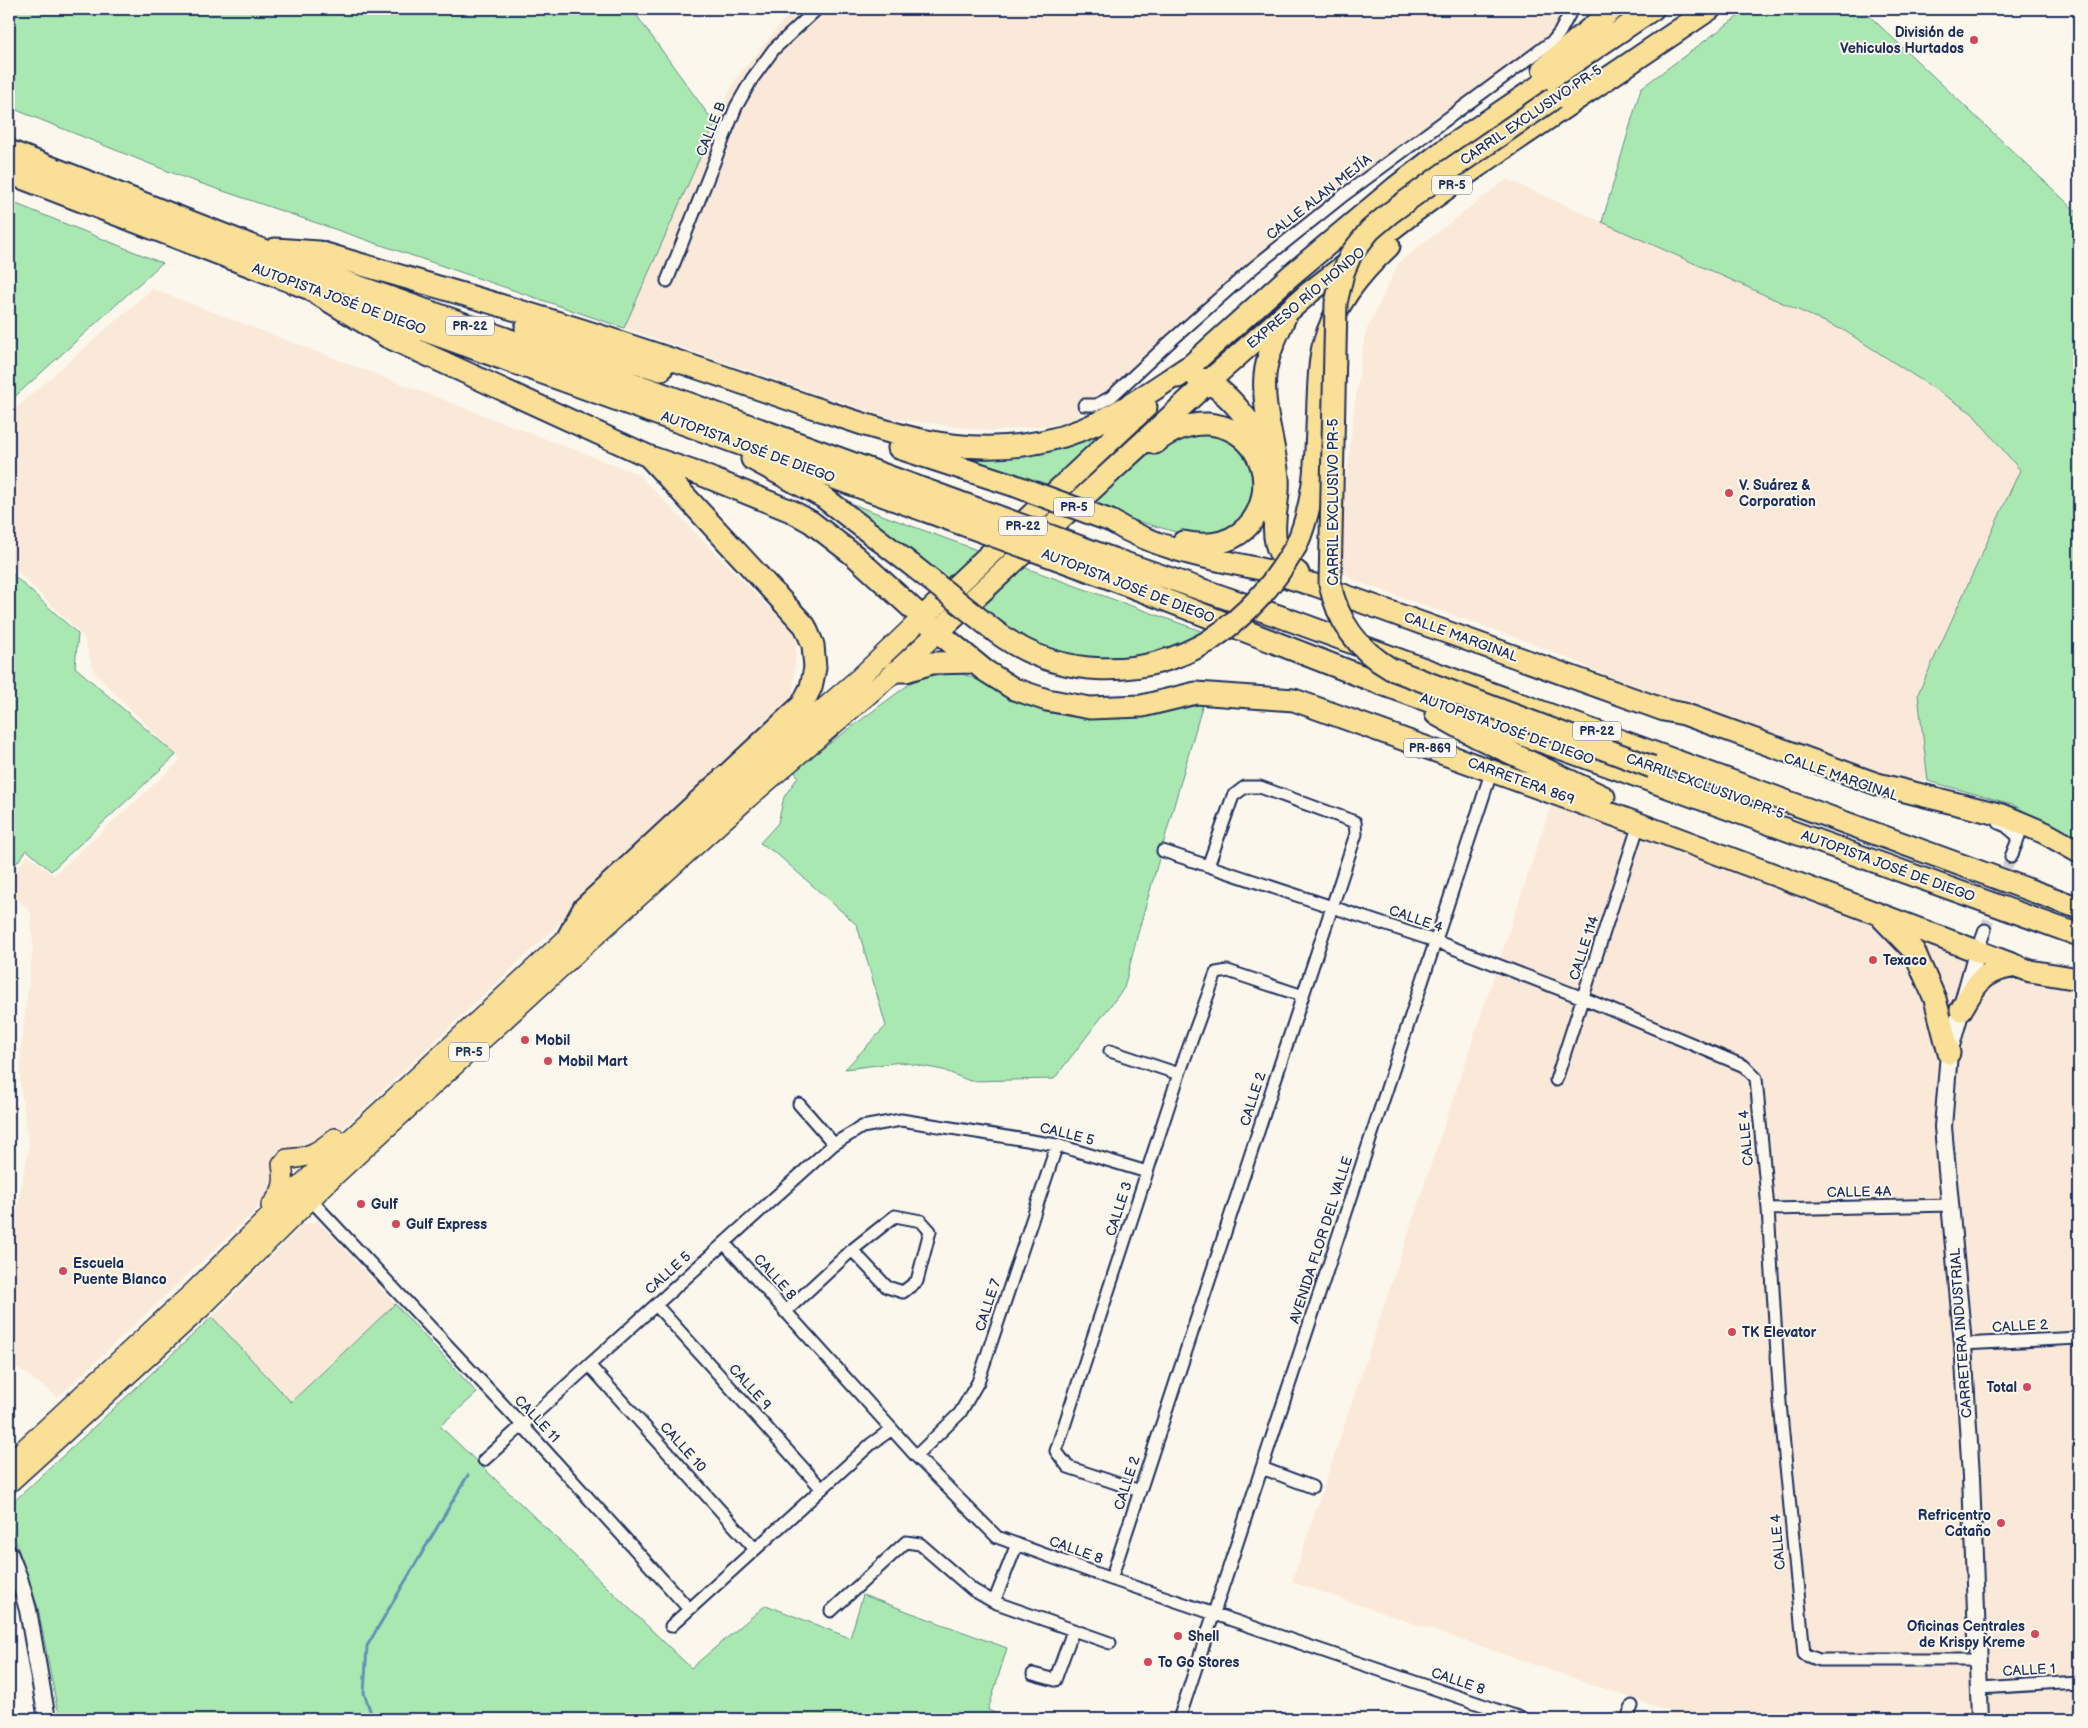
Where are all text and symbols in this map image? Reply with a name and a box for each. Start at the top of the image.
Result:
place label: División de Vehiculos Hurtados [1840,24,1964,57]
marker: División de Vehiculos Hurtados [1968,34,1980,46]
street label: CARRIL EXCLUSIVO PR-5 [1457,61,1605,169]
street label: CALLE B [692,99,730,159]
street label: CALLE ALAN MEJÍA [1262,150,1375,243]
road number: PR-5 [1432,176,1472,194]
street label: EXPRESO RÍO HONDO [1243,243,1369,352]
street label: AUTOPISTA JOSÉ DE DIEGO [250,259,429,339]
road number: PR-22 [446,316,494,336]
street label: AUTOPISTA JOSÉ DE DIEGO [659,407,838,487]
street label: CARRIL EXCLUSIVO PR-5 [1325,418,1342,586]
place label: V. Suárez & Corporation [1739,477,1816,510]
marker: V. Suárez & Corporation [1723,487,1735,499]
road number: PR-5 [1054,498,1094,516]
road number: PR-22 [999,516,1047,536]
street label: AUTOPISTA JOSÉ DE DIEGO [1039,544,1217,627]
street label: CALLE MARGINAL [1402,608,1520,666]
street label: AUTOPISTA JOSÉ DE DIEGO [1418,689,1597,769]
road number: PR-22 [1573,721,1621,740]
road number: PR-869 [1404,738,1456,758]
street label: CARRIL EXCLUSIVO PR-5 [1624,749,1786,823]
street label: CALLE MARGINAL [1781,749,1901,805]
street label: CARRETERA 869 [1465,754,1577,808]
street label: AUTOPISTA JOSÉ DE DIEGO [1799,826,1978,906]
street label: CALLE 4 [1387,902,1446,936]
street label: CALLE 114 [1566,913,1603,982]
place label: Texaco [1883,952,1927,969]
marker: Texaco [1867,954,1879,966]
place label: Mobil [535,1032,570,1049]
marker: Mobil [519,1034,531,1046]
road number: PR-5 [449,1042,489,1062]
place label: Mobil Mart [558,1053,628,1070]
marker: Mobil Mart [542,1055,554,1067]
street label: CALLE 2 [1236,1069,1270,1128]
street label: CALLE 4 [1735,1109,1757,1167]
street label: CALLE 5 [1038,1119,1096,1149]
street label: AVENIDA FLOR DEL VALLE [1286,1154,1356,1326]
street label: CALLE 3 [1102,1180,1136,1238]
street label: CALLE 4A [1826,1183,1892,1201]
place label: Gulf [371,1196,399,1213]
marker: Gulf [355,1198,367,1210]
place label: Gulf Express [406,1216,487,1233]
marker: Gulf Express [390,1218,402,1230]
street label: CARRETERA INDUSTRIAL [1947,1247,1975,1419]
street label: CALLE 5 [642,1248,694,1298]
street label: CALLE 8 [750,1251,800,1303]
place label: Escuela Puente Blanco [73,1255,167,1288]
marker: Escuela Puente Blanco [57,1265,69,1277]
street label: CALLE 7 [972,1277,1004,1333]
street label: CALLE 2 [1992,1316,2049,1336]
place label: TK Elevator [1742,1324,1817,1341]
marker: TK Elevator [1726,1326,1738,1338]
street label: CALLE 9 [725,1361,775,1413]
place label: Total [1987,1379,2017,1396]
marker: Total [2021,1381,2033,1393]
street label: CALLE 11 [511,1392,563,1446]
street label: CALLE 10 [656,1419,710,1475]
street label: CALLE 2 [1110,1453,1144,1512]
place label: Refricentro Cataño [1918,1507,1991,1540]
street label: CALLE 4 [1767,1513,1789,1571]
marker: Refricentro Cataño [1995,1517,2007,1529]
street label: CALLE 8 [1047,1532,1105,1568]
place label: Oficinas Centrales de Krispy Kreme [1907,1618,2025,1651]
place label: Shell [1188,1628,1219,1645]
marker: Oficinas Centrales de Krispy Kreme [2029,1628,2041,1640]
marker: Shell [1172,1630,1184,1642]
place label: To Go Stores [1158,1654,1239,1671]
marker: To Go Stores [1142,1656,1154,1668]
street label: CALLE 1 [2002,1660,2056,1680]
street label: CALLE 8 [1429,1664,1487,1698]

